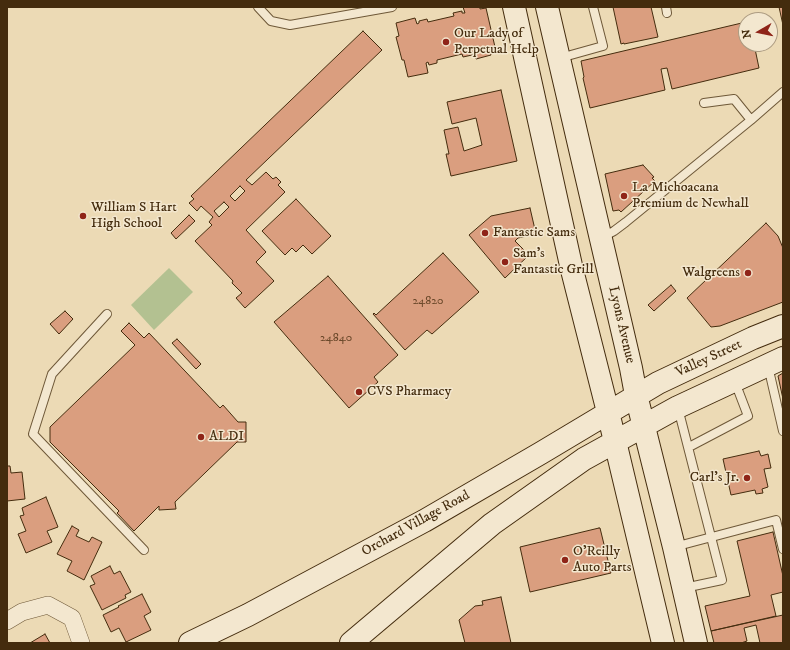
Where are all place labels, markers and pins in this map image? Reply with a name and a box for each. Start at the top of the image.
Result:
place label: Our Lady of Perpetual Help [454,26,539,58]
marker: Our Lady of Perpetual Help [441,37,451,47]
place label: La Michoacana Premium de Newhall [632,180,749,212]
marker: La Michoacana Premium de Newhall [619,191,629,201]
place label: William S Hart High School [91,200,177,232]
marker: William S Hart High School [78,211,88,221]
place label: Fantastic Sams [493,225,575,241]
marker: Fantastic Sams [480,228,490,238]
place label: Sam's Fantastic Grill [513,246,594,278]
marker: Sam's Fantastic Grill [500,257,510,267]
place label: Walgreens [682,265,740,281]
marker: Walgreens [743,268,753,278]
place label: CVS Pharmacy [367,384,451,400]
marker: CVS Pharmacy [354,387,364,397]
place label: ALDI [209,429,244,445]
marker: ALDI [196,432,206,442]
place label: Carl's Jr. [690,470,739,486]
marker: Carl's Jr. [742,473,752,483]
place label: O'Reilly Auto Parts [573,544,631,576]
marker: O'Reilly Auto Parts [560,555,570,565]

